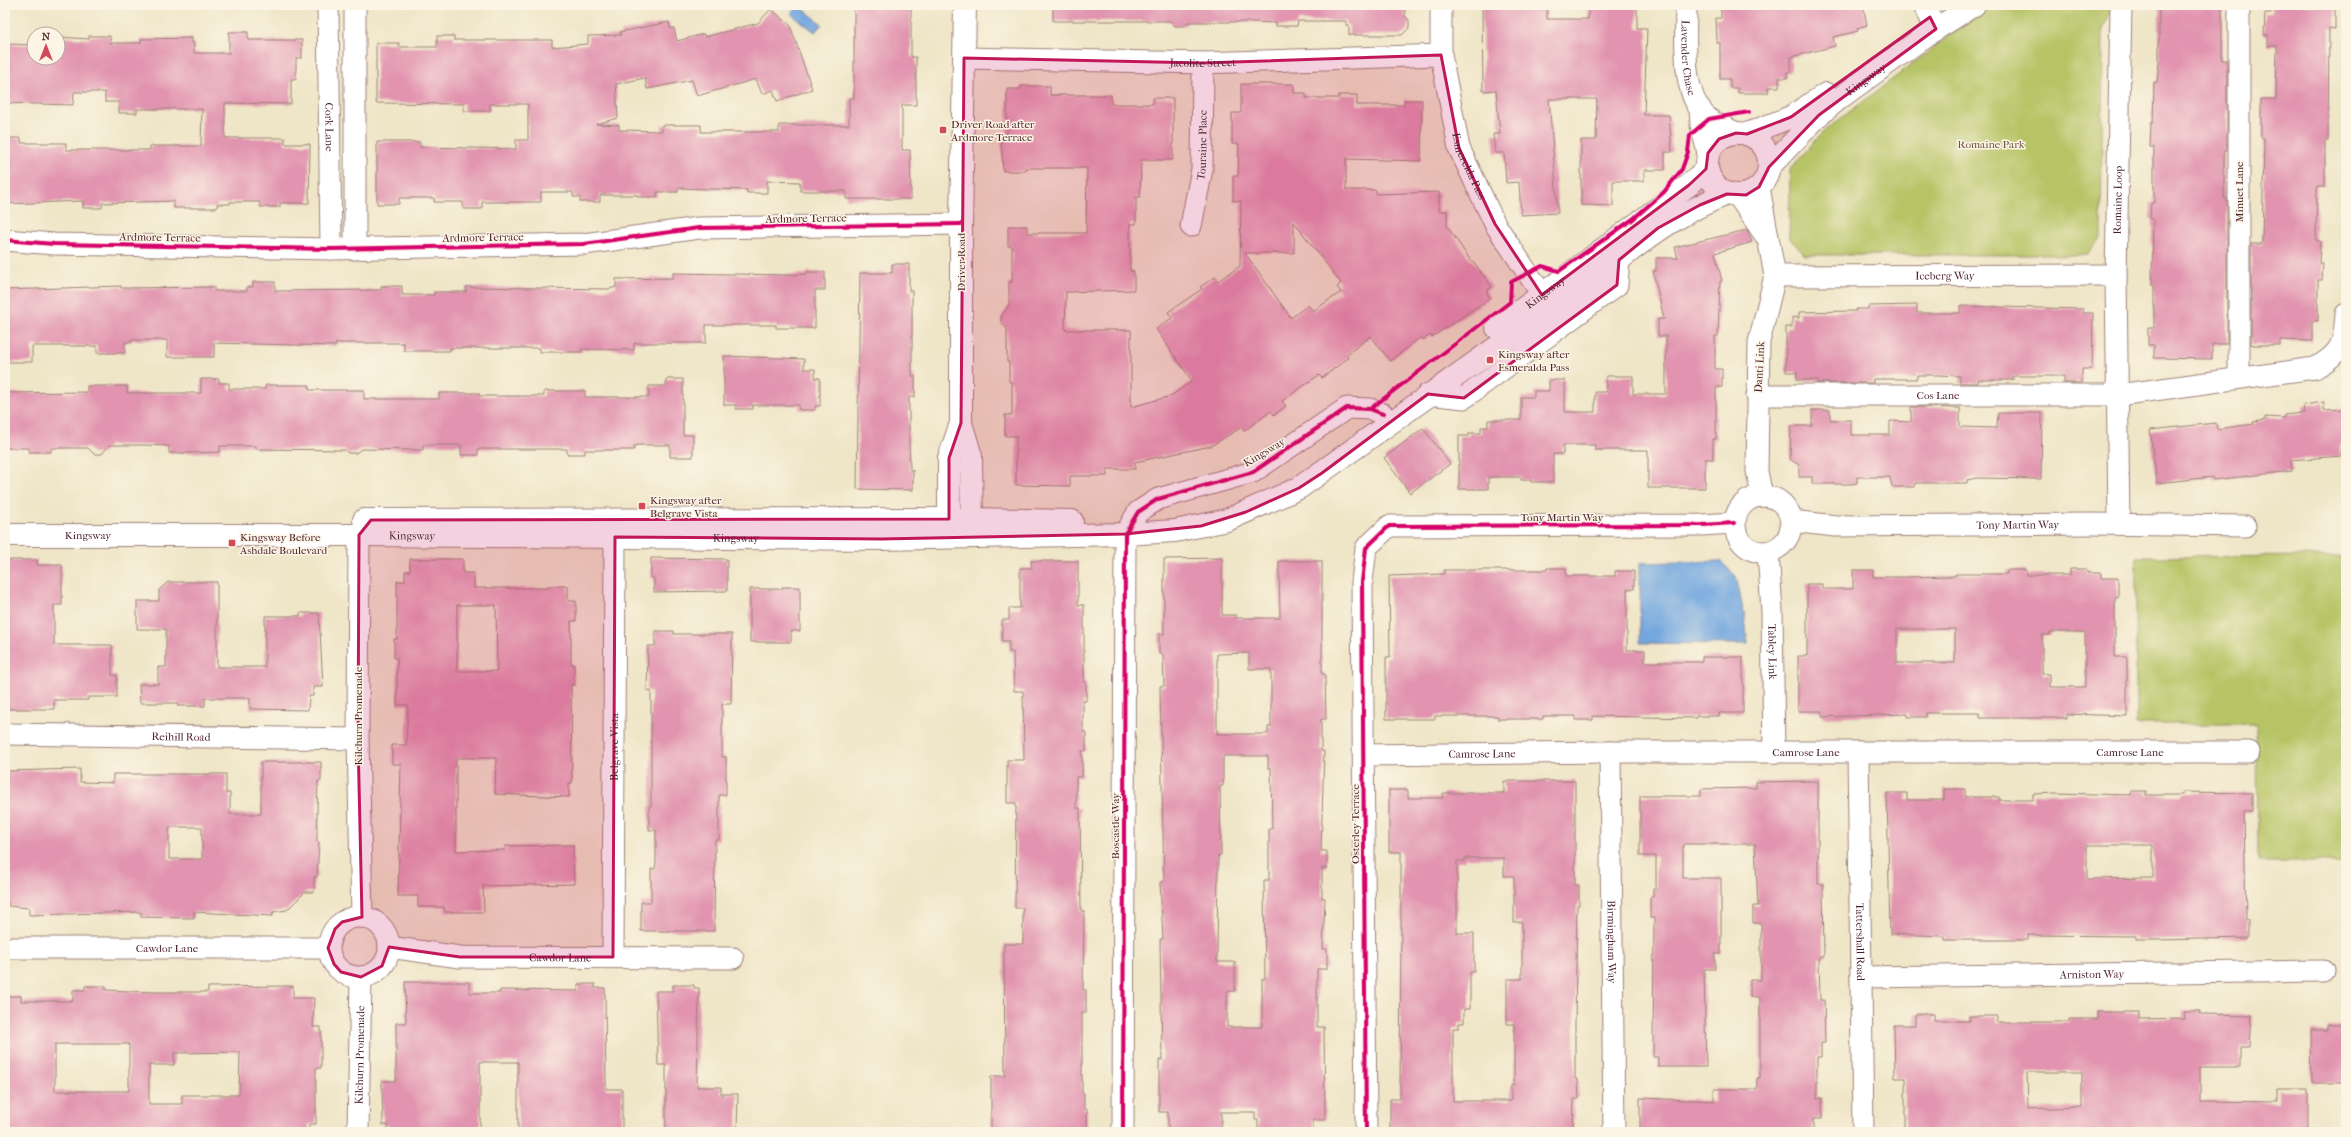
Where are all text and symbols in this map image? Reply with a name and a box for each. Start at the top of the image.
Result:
street label: Lavender Chase [1678,20,1698,98]
north arrow [26,26,66,66]
text: N [42,30,51,43]
street label: Jacolite Street [1169,56,1236,70]
street label: Kingsway [1843,60,1889,98]
street label: Cork Lane [322,102,336,152]
street label: Touraine Place [1194,109,1210,181]
place label: Driver Road after Ardmore Terrace [950,118,1035,144]
marker: Driver Road after Ardmore Terrace [938,125,948,135]
street label: Esmerelda Pass [1449,132,1488,202]
park label: Romaine Park [1958,138,2025,151]
street label: Minuet Lane [2233,161,2246,223]
street label: Romaine Loop [2111,165,2125,235]
street label: Ardmore Terrace [764,211,847,226]
street label: Ardmore Terrace [118,230,201,245]
street label: Ardmore Terrace [441,230,524,245]
street label: Driver Road [955,232,968,291]
street label: Iceberg Way [1915,269,1976,283]
street label: Kingsway [1523,273,1569,312]
street label: Danti Link [1752,341,1767,393]
place label: Kingsway after Esmeralda Pass [1498,348,1570,374]
marker: Kingsway after Esmeralda Pass [1485,355,1495,365]
street label: Cos Lane [1917,389,1960,402]
street label: Kingsway [1241,434,1288,470]
place label: Kingsway after Belgrave Vista [650,494,722,520]
marker: Kingsway after Belgrave Vista [637,501,647,511]
street label: Tony Martin Way [1521,511,1605,524]
street label: Tony Martin Way [1976,518,2060,532]
street label: Kingsway [65,529,112,542]
street label: Kingsway [389,529,436,543]
place label: Kingsway Before Ashdale Boulevard [239,531,328,557]
street label: Kingsway [713,532,760,545]
marker: Kingsway Before Ashdale Boulevard [227,538,237,548]
street label: Tabley Link [1765,624,1779,680]
street label: Kilchurn Promenade [352,666,365,765]
street label: Belgrave Vista [608,712,621,781]
street label: Reihill Road [151,730,212,744]
street label: Camrose Lane [1772,746,1840,759]
street label: Camrose Lane [2096,746,2164,759]
street label: Camrose Lane [1448,747,1516,761]
street label: Osterley Terrace [1349,784,1362,864]
street label: Boscastle Way [1109,792,1122,859]
street label: Birmingham Way [1605,900,1618,985]
street label: Tattershall Road [1853,903,1867,982]
street label: Cawdor Lane [136,942,199,955]
street label: Cawdor Lane [529,951,592,964]
street label: Arniston Way [2059,968,2125,981]
street label: Kilchurn Promenade [353,1005,367,1105]

